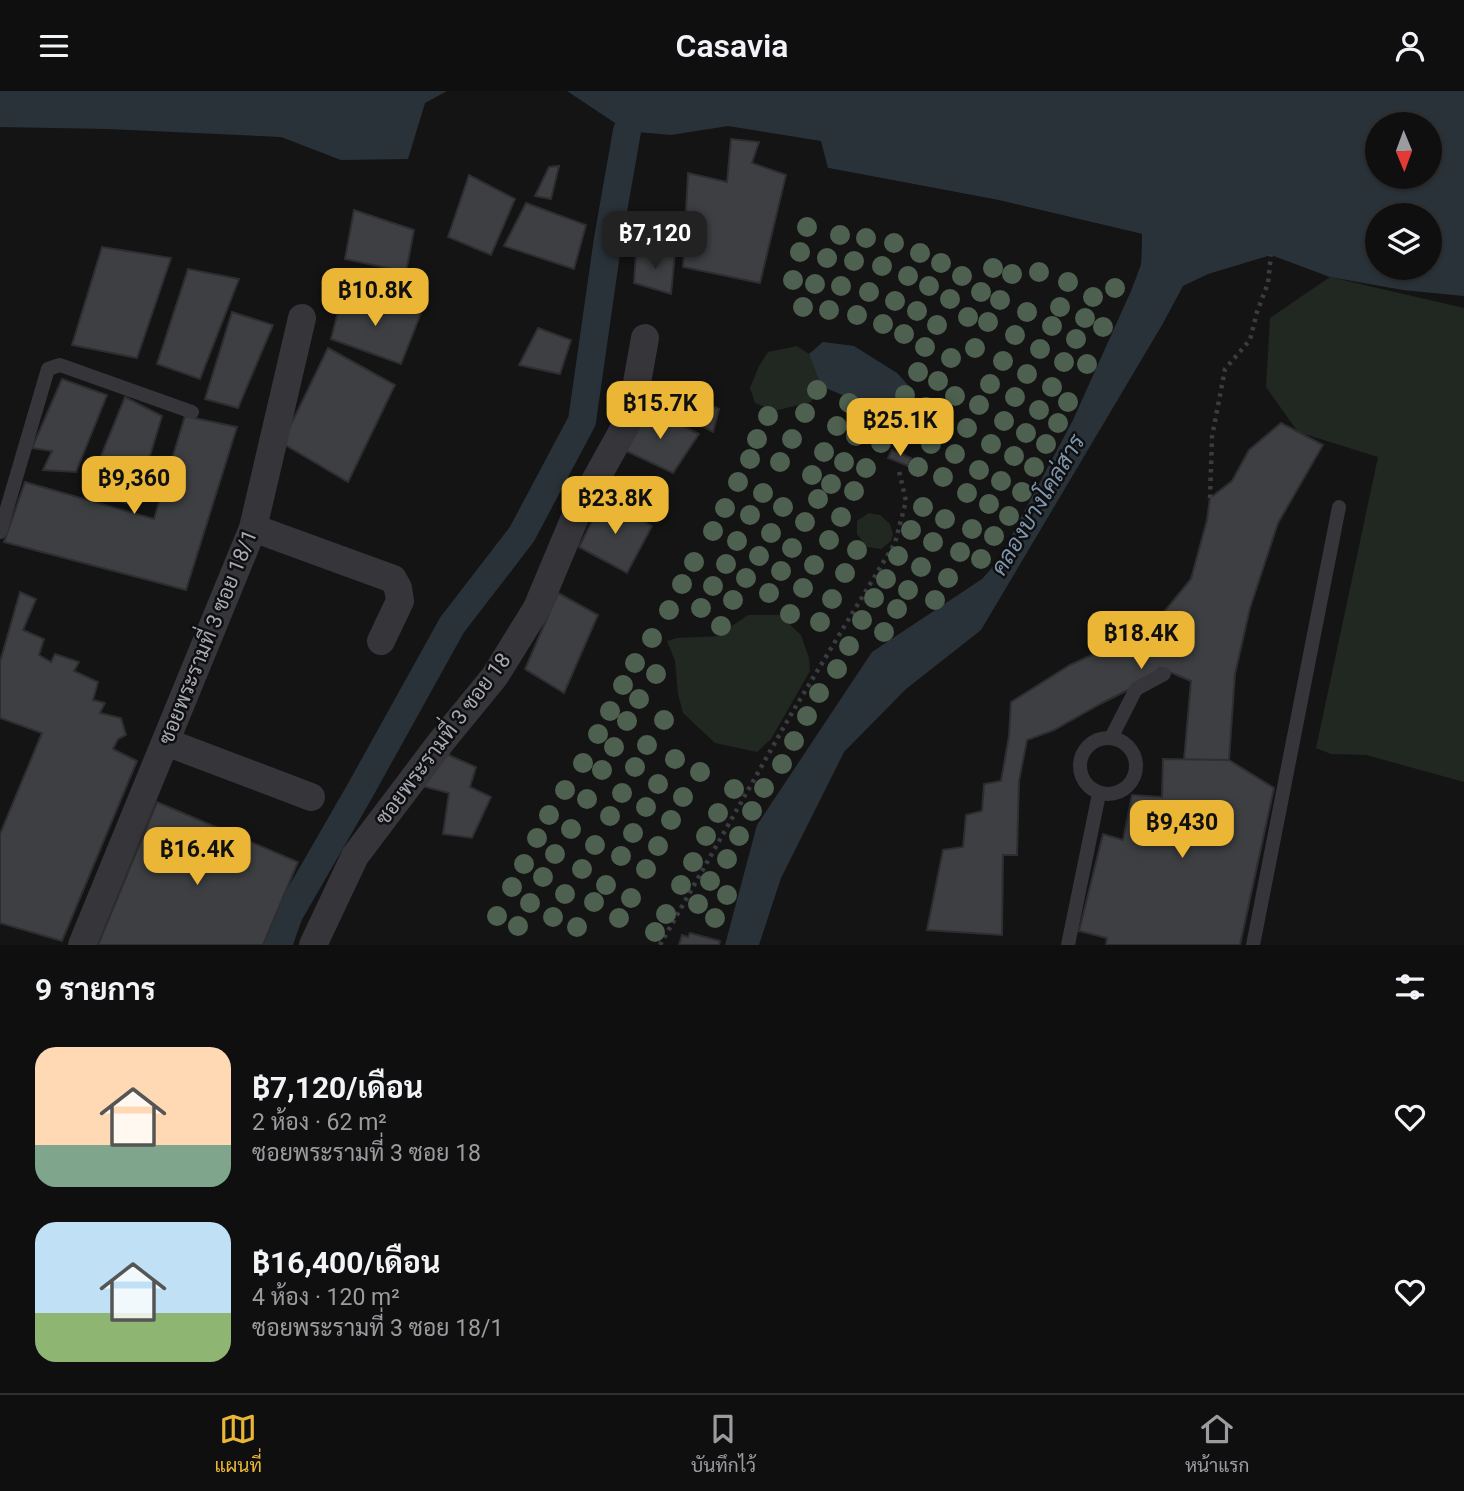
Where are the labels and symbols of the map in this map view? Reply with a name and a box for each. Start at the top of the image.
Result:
north arrow [1365,112,1442,189]
pin: ฿7,120 [598,211,712,271]
pin: ฿10.8K [318,268,432,328]
pin: ฿15.7K [603,381,717,441]
pin: ฿25.1K [843,399,957,458]
water label: คลองบางโคล่สาร [983,428,1091,580]
pin: ฿9,360 [77,457,191,516]
pin: ฿23.8K [558,477,672,536]
street label: ซอยพระรามที่ 3 ซอย 18/1 [146,523,262,748]
pin: ฿18.4K [1084,611,1198,671]
street label: ซอยพระรามที่ 3 ซอย 18 [364,643,516,830]
pin: ฿9,430 [1125,801,1239,860]
pin: ฿16.4K [140,827,254,887]

